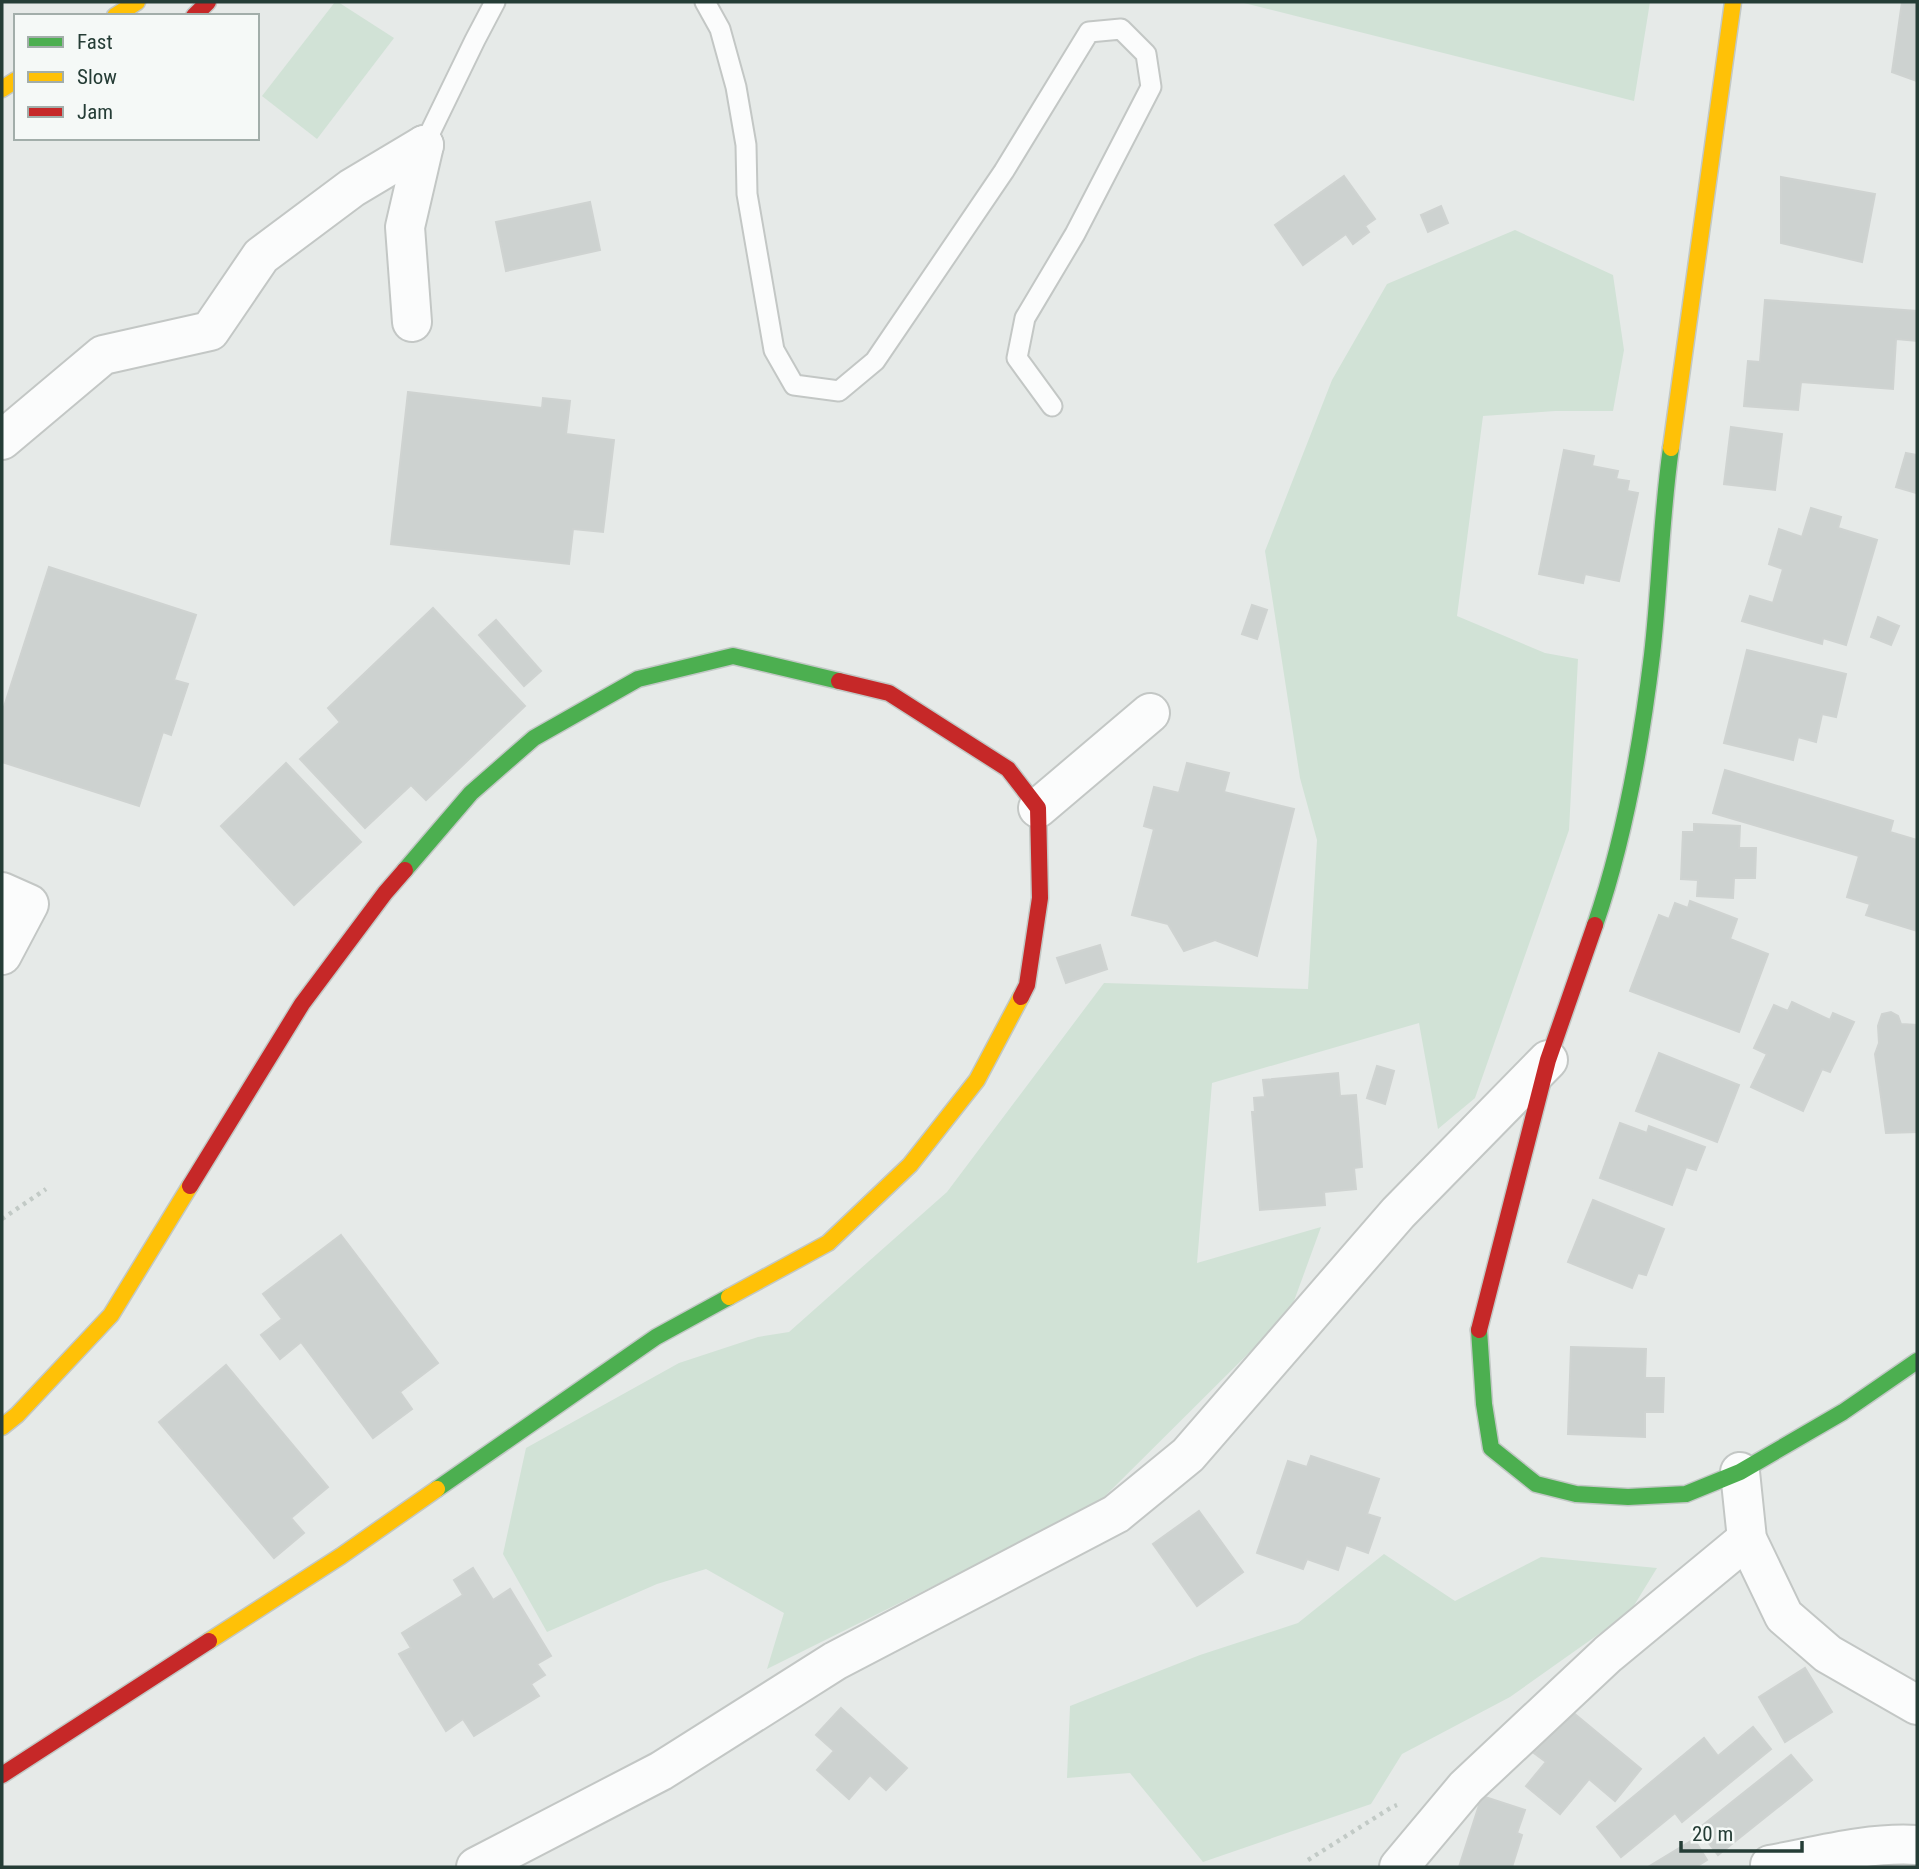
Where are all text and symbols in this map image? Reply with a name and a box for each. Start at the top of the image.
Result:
legend [14,14,259,140]
text: Fast [77,30,113,54]
text: Slow [77,65,117,89]
text: Jam [77,100,113,124]
scale bar [1681,1810,1802,1854]
text: 20 m [1692,1822,1733,1846]

